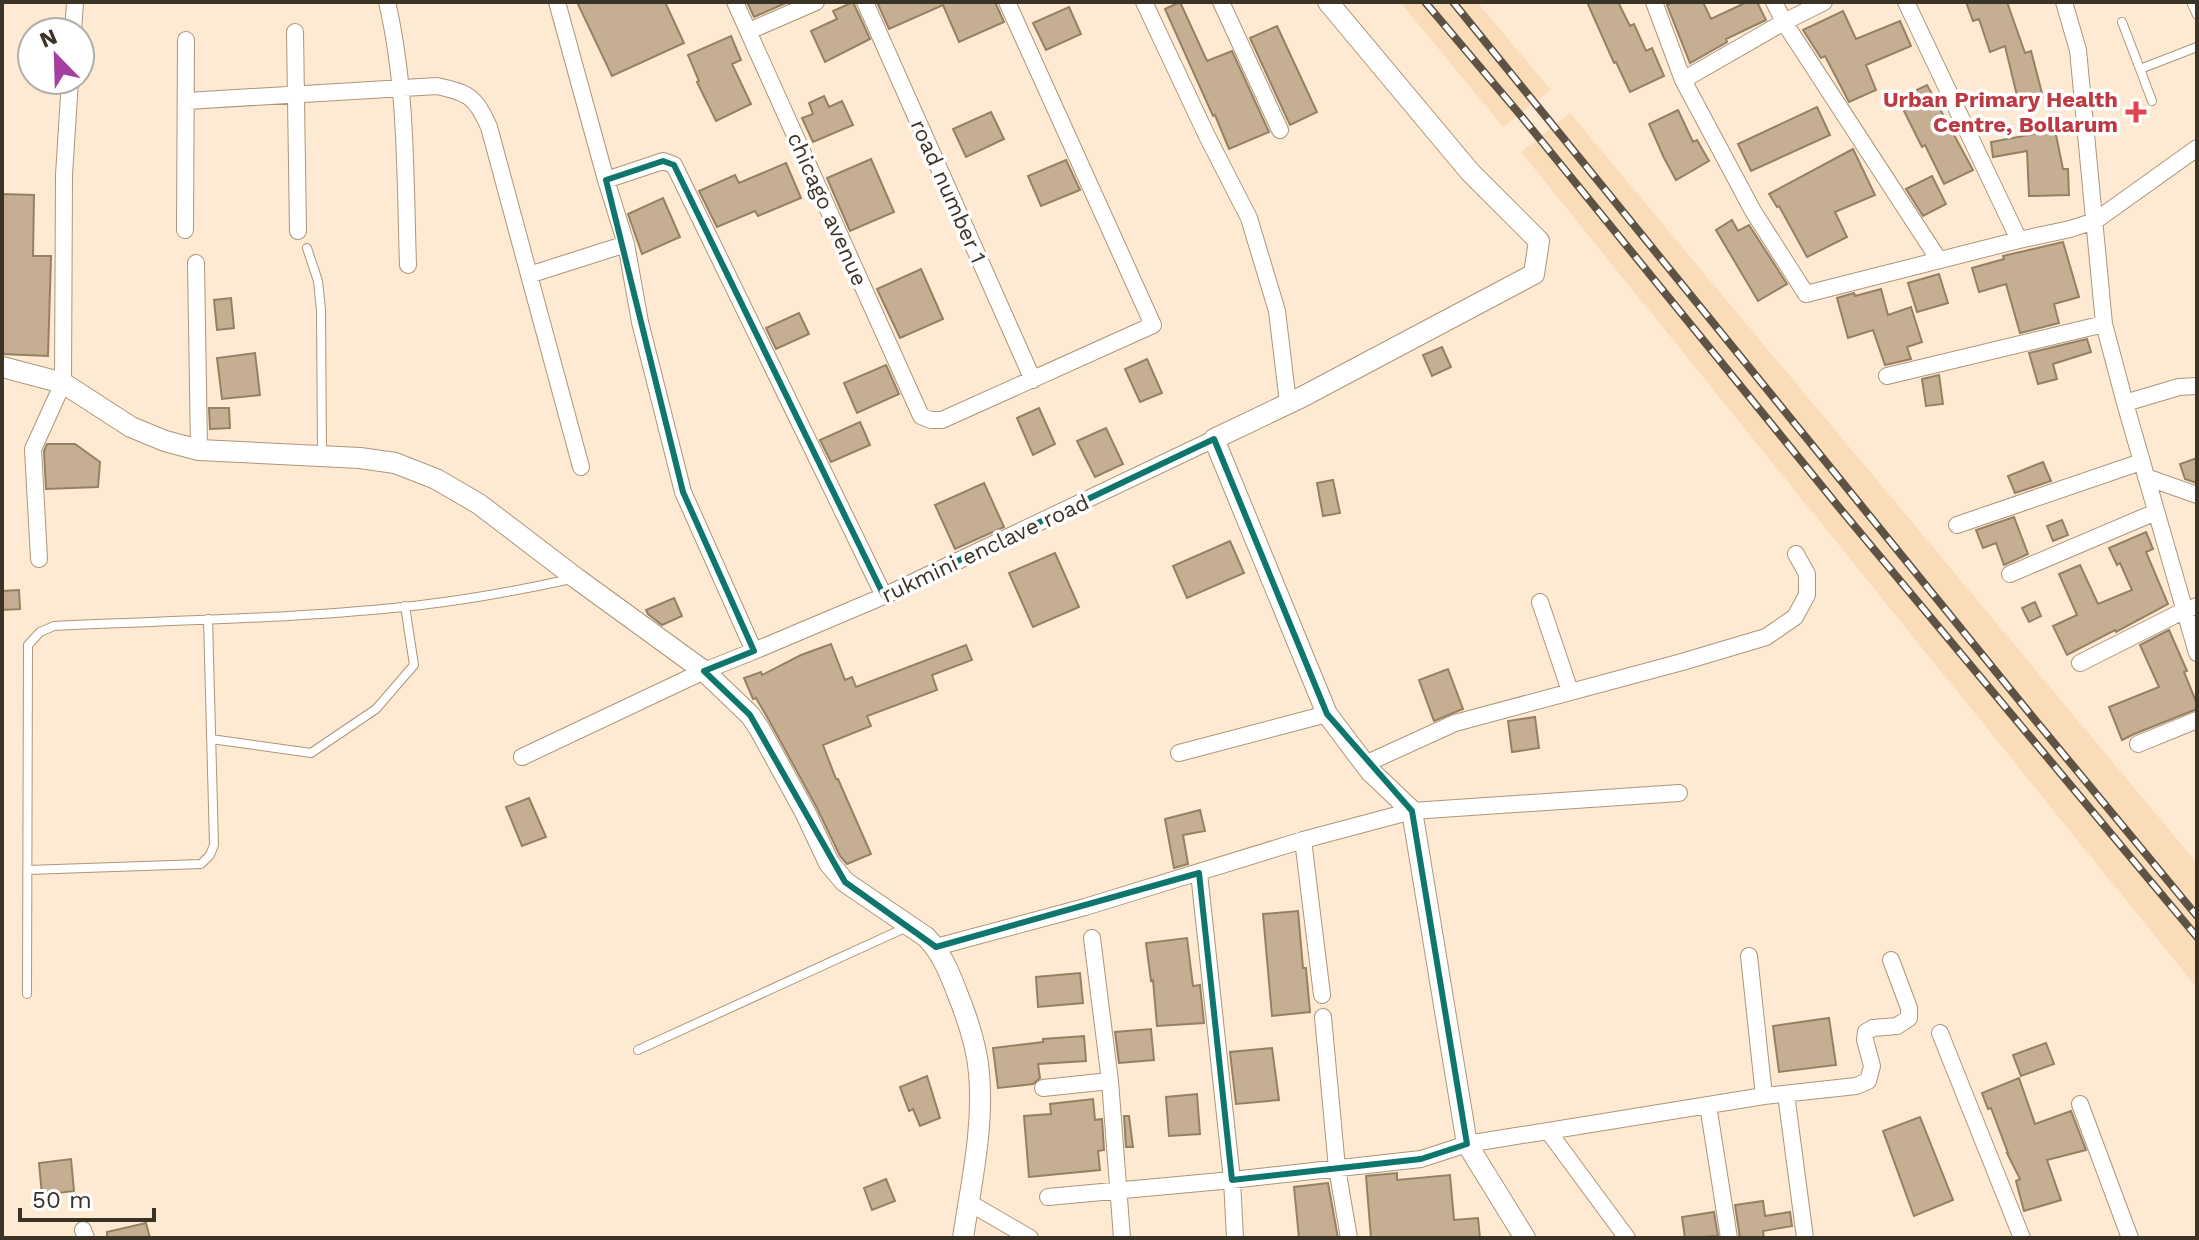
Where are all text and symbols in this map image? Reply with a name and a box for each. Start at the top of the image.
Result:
north arrow [16,16,96,96]
text: N [36,23,61,53]
place label: Urban Primary Health Centre, Bollarum [1883,87,2118,137]
marker: Urban Primary Health Centre, Bollarum [2125,101,2147,123]
street label: road number 1 [906,116,991,267]
street label: chicago avenue [783,129,873,290]
street label: rukmini enclave road [878,489,1093,608]
scale bar [20,1172,154,1222]
text: 50 m [32,1186,92,1214]

